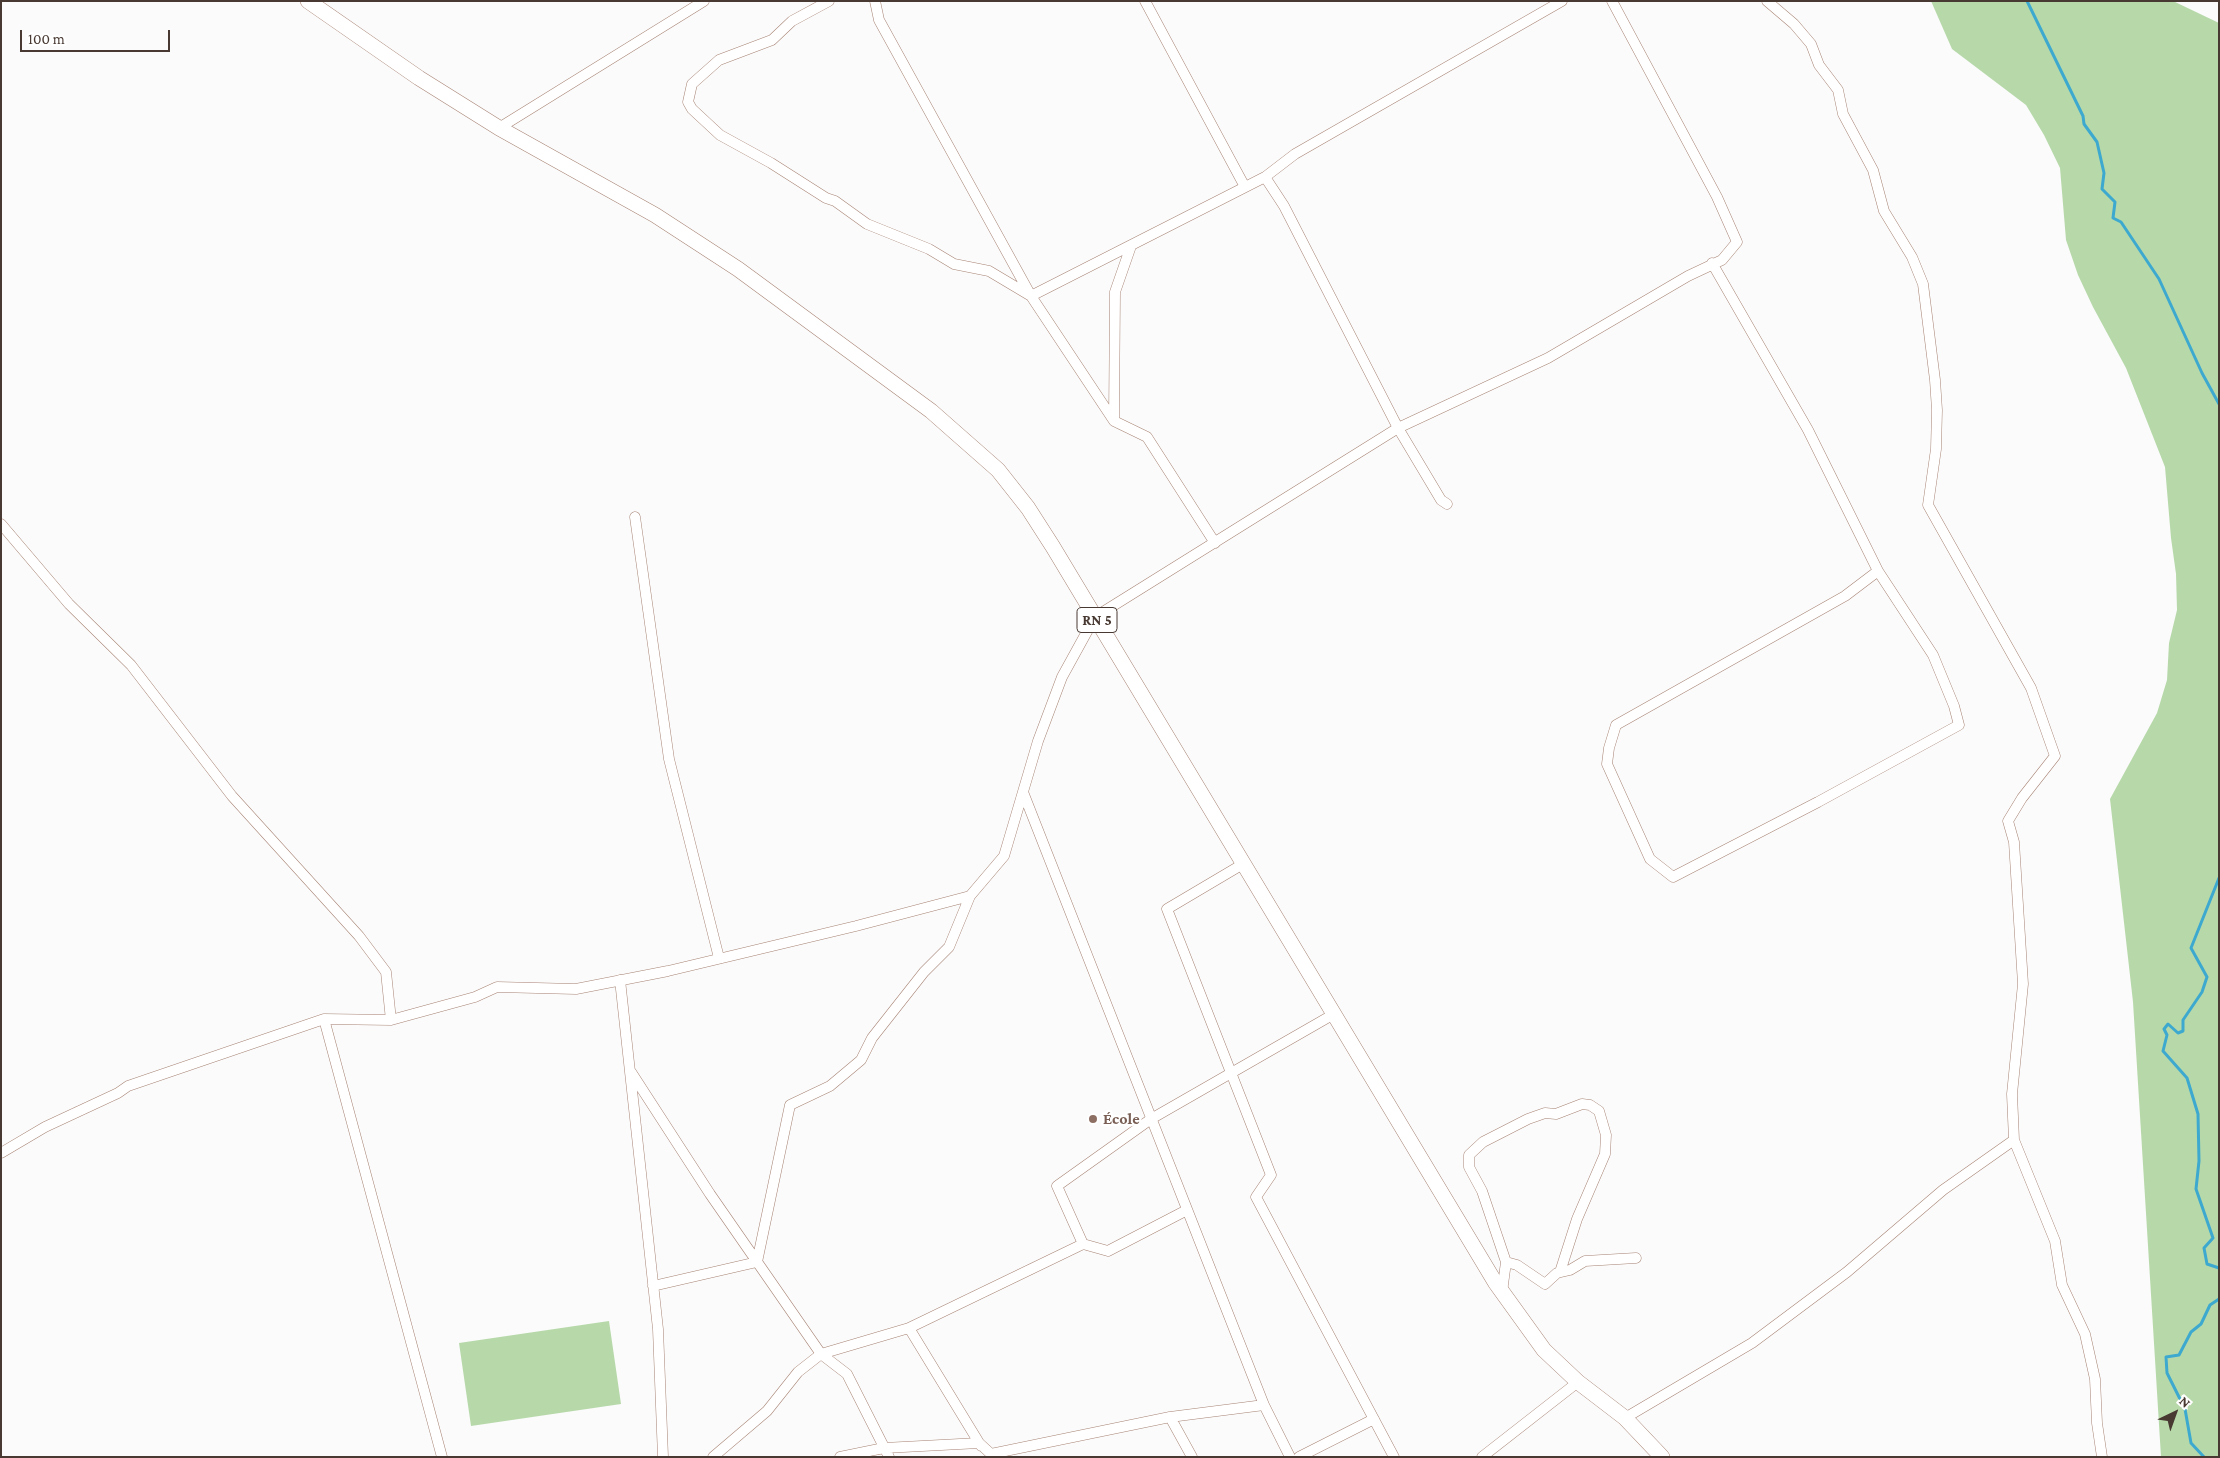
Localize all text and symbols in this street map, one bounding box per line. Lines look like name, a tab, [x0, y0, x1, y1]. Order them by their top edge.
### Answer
scale bar	[22, 20, 172, 52]
text: 100 m	[28, 31, 65, 47]
road number: RN 5	[1077, 608, 1117, 632]
place label: École	[1103, 1109, 1140, 1129]
marker: École	[1087, 1113, 1099, 1125]
north arrow	[2150, 1388, 2200, 1438]
text: N	[2176, 1393, 2194, 1411]

